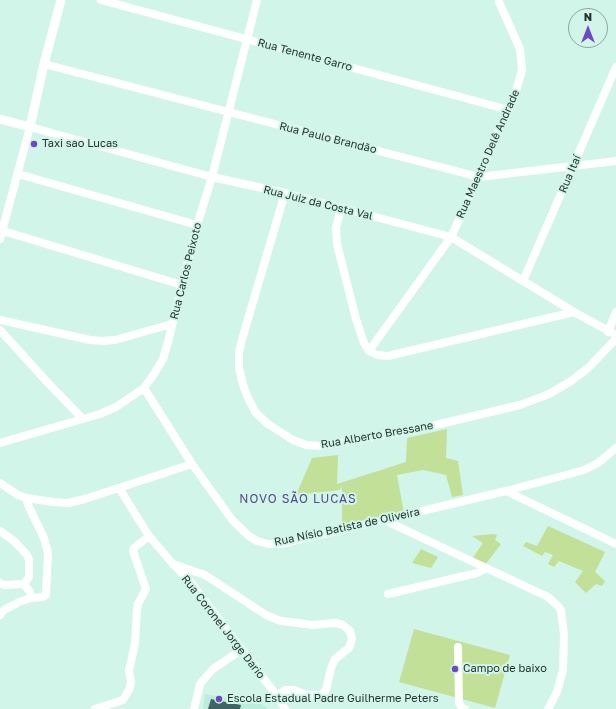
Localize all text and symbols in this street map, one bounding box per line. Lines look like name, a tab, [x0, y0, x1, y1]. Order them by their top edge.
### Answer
north arrow	[568, 8, 608, 48]
text: N	[584, 10, 592, 23]
street label: Rua Tenente Garro	[256, 36, 354, 74]
street label: Rua Maestro Delê Andrade	[454, 87, 522, 221]
street label: Rua Paulo Brandão	[278, 120, 378, 156]
place label: Taxi sao Lucas	[42, 137, 118, 151]
marker: Taxi sao Lucas	[29, 139, 39, 149]
street label: Rua Itaí	[556, 153, 584, 195]
street label: Rua Juiz da Costa Val	[262, 183, 374, 223]
street label: Rua Carlos Peixoto	[168, 221, 204, 321]
street label: Rua Alberto Bressane	[320, 419, 434, 451]
district label: NOVO SÃO LUCAS	[239, 492, 357, 506]
street label: Rua Nísio Batista de Oliveira	[273, 505, 421, 549]
street label: Rua Coronel Jorge Dario	[178, 573, 268, 681]
place label: Campo de baixo	[463, 662, 547, 676]
marker: Campo de baixo	[450, 664, 460, 674]
place label: Escola Estadual Padre Guilherme Peters	[227, 692, 439, 706]
marker: Escola Estadual Padre Guilherme Peters	[214, 694, 224, 704]

